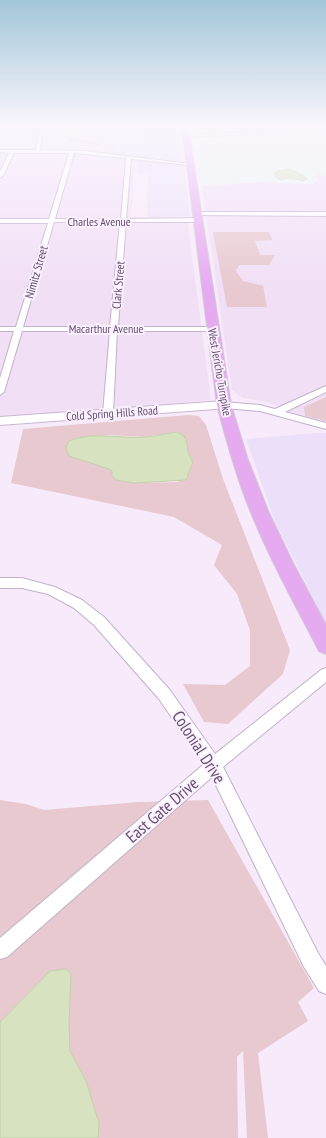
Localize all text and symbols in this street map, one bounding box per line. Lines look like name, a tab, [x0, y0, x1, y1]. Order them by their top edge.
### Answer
street label: Charles Avenue	[67, 214, 131, 229]
street label: Nimitz Street	[21, 243, 51, 300]
street label: Clark Street	[108, 260, 128, 310]
street label: Macarthur Avenue	[69, 321, 143, 336]
street label: West Jericho Turnpike	[205, 327, 235, 417]
street label: Cold Spring Hills Road	[66, 402, 158, 424]
street label: Colonial Drive	[167, 706, 231, 788]
street label: East Gate Drive	[121, 772, 203, 848]

